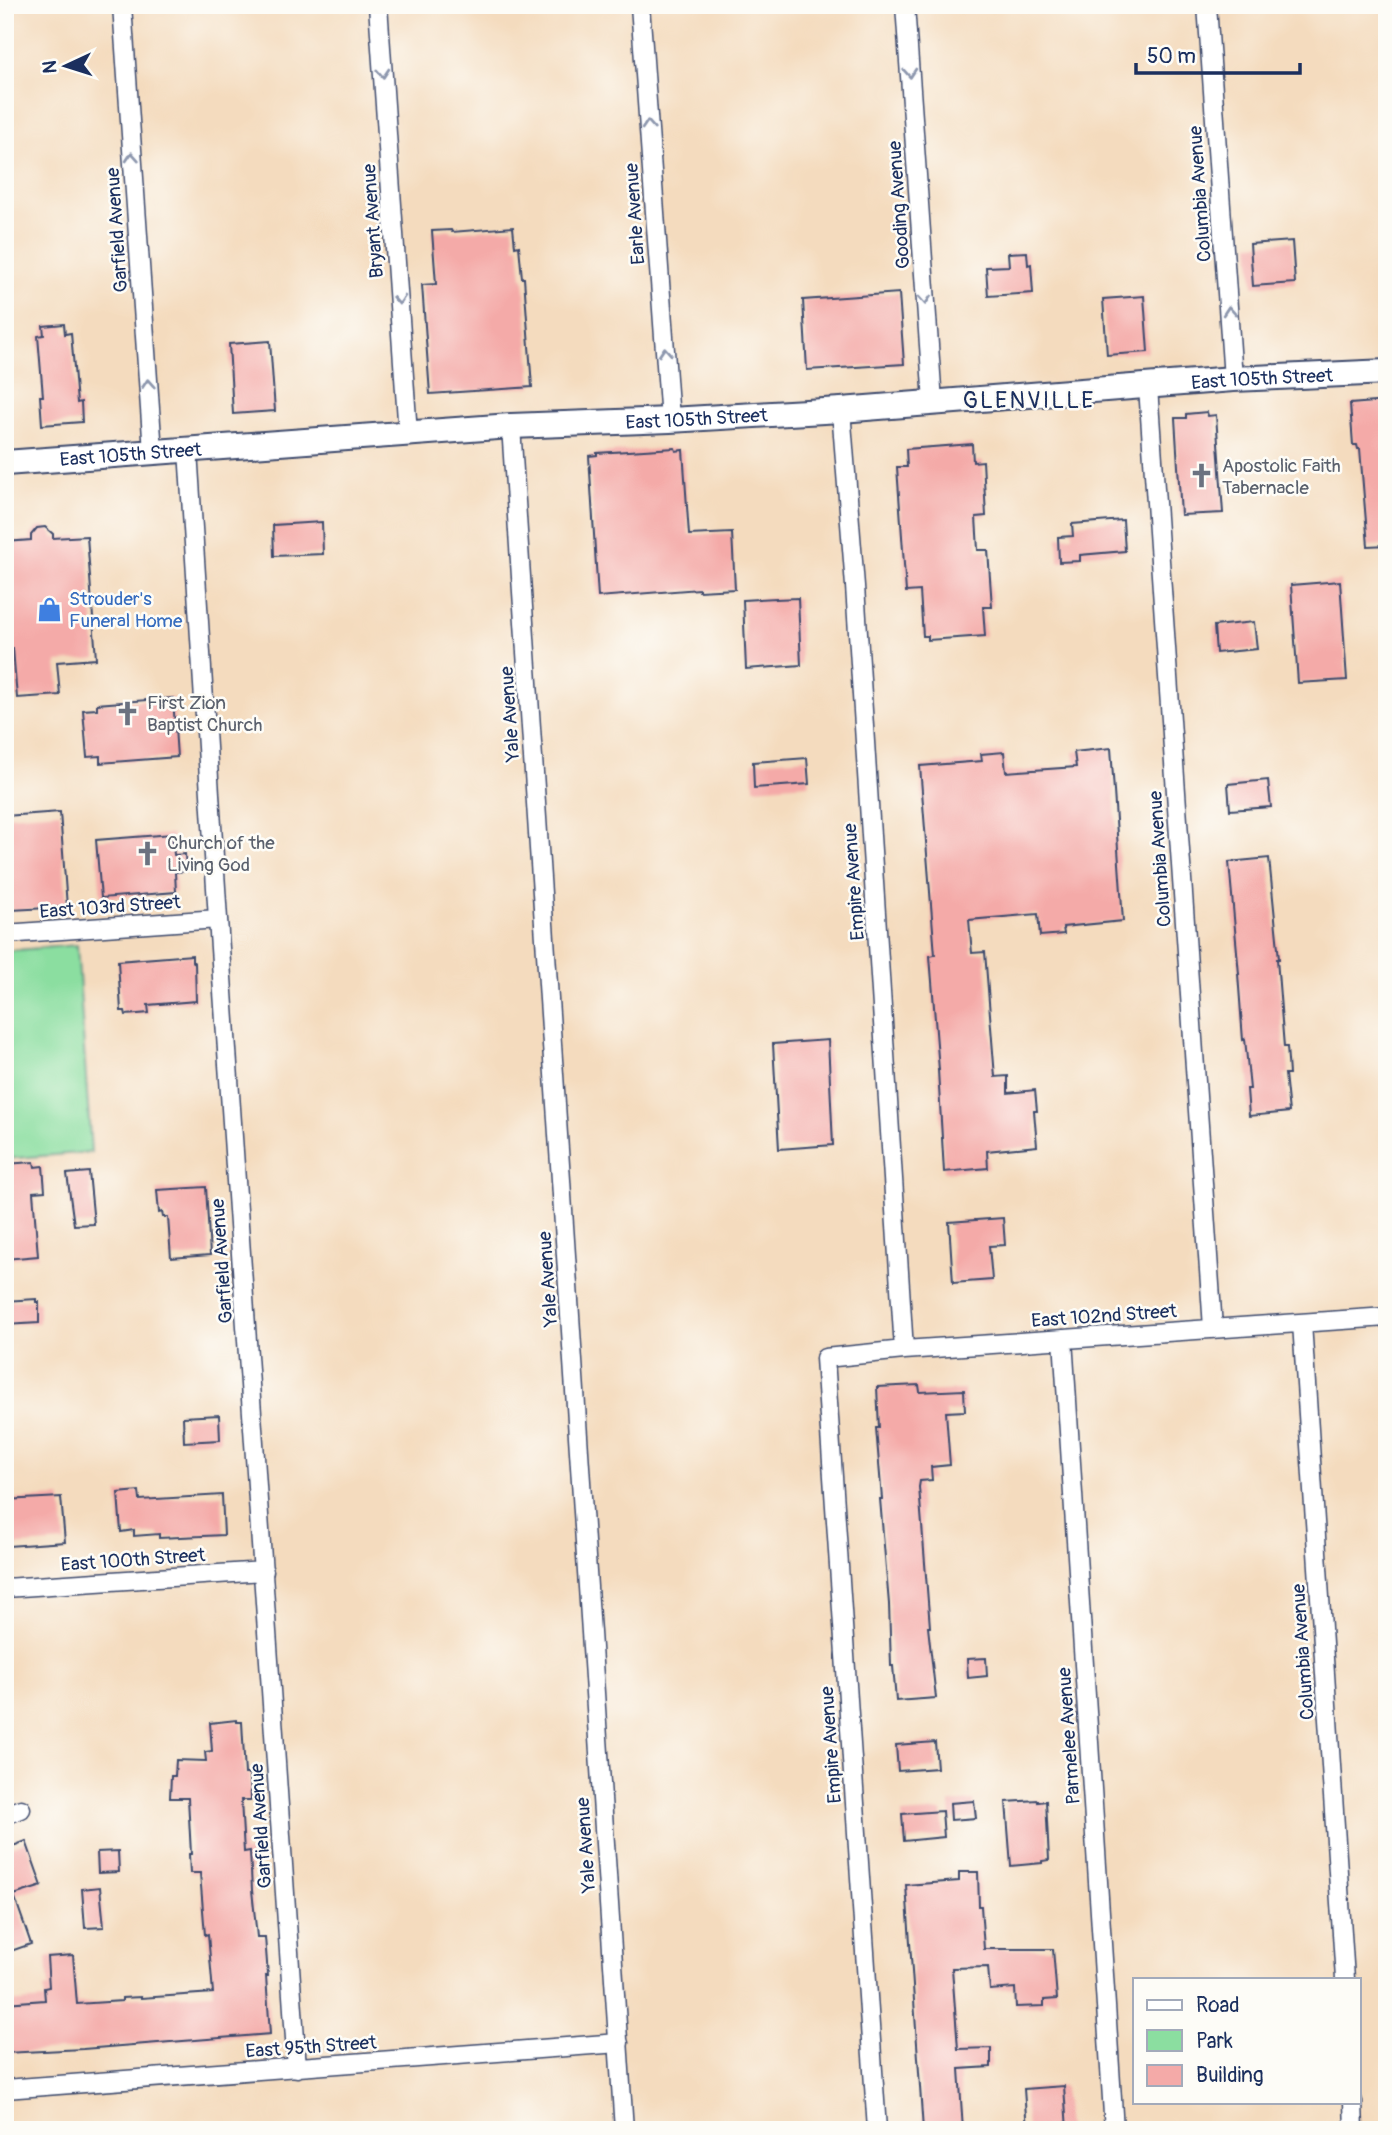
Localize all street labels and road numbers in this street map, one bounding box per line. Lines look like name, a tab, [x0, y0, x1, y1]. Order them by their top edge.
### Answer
street label: Columbia Avenue	[1183, 124, 1217, 263]
street label: Gooding Avenue	[883, 139, 915, 270]
street label: Bryant Avenue	[357, 162, 389, 279]
street label: Earle Avenue	[619, 162, 651, 266]
street label: Garfield Avenue	[101, 166, 133, 293]
street label: East 105th Street	[1190, 363, 1334, 395]
street label: East 105th Street	[625, 403, 768, 435]
street label: East 105th Street	[59, 438, 203, 472]
street label: Yale Avenue	[495, 665, 525, 763]
street label: Columbia Avenue	[1143, 789, 1177, 928]
street label: Empire Avenue	[838, 822, 870, 941]
street label: East 103rd Street	[39, 890, 182, 924]
street label: Garfield Avenue	[206, 1197, 238, 1324]
street label: Yale Avenue	[533, 1230, 563, 1328]
street label: East 102nd Street	[1031, 1299, 1178, 1333]
street label: East 100th Street	[60, 1543, 206, 1577]
street label: Columbia Avenue	[1286, 1582, 1320, 1721]
street label: Parmelee Avenue	[1052, 1666, 1086, 1805]
street label: Empire Avenue	[815, 1685, 847, 1804]
street label: Garfield Avenue	[245, 1762, 277, 1889]
street label: Yale Avenue	[571, 1796, 601, 1894]
street label: East 95th Street	[245, 2030, 378, 2064]

